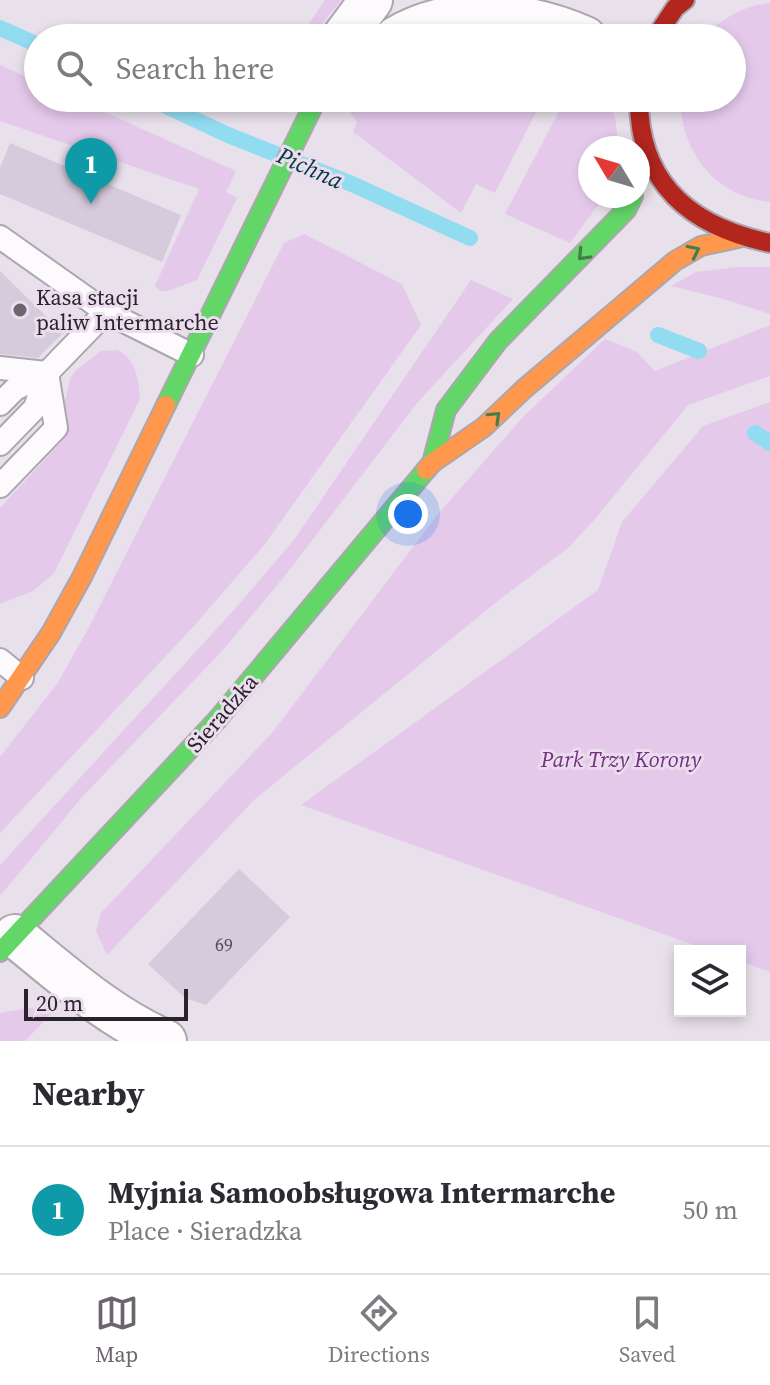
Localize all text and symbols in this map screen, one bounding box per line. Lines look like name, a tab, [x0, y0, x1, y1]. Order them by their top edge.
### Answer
search box	[24, 24, 746, 112]
icon: search	[52, 46, 96, 90]
text: Search here	[116, 48, 274, 89]
north arrow	[578, 136, 650, 208]
pin: 1	[65, 138, 117, 204]
water label: Pichna	[271, 138, 349, 197]
one-way arrow	[685, 245, 700, 261]
one-way arrow	[577, 246, 592, 260]
place label: Kasa stacji paliw Intermarche	[36, 282, 219, 337]
marker: Kasa stacji paliw Intermarche	[11, 301, 29, 319]
one-way arrow	[486, 412, 500, 426]
your location	[388, 494, 428, 534]
street label: Sieradzka	[180, 667, 265, 759]
park label: Park Trzy Korony	[540, 744, 702, 774]
house number: 69	[215, 932, 233, 957]
map controls	[674, 945, 746, 1017]
button: layers	[674, 945, 746, 1017]
scale bar	[24, 985, 188, 1021]
text: 20 m	[36, 988, 83, 1018]
text: Nearby	[32, 1070, 145, 1116]
text: Myjnia Samoobsługowa Intermarche	[108, 1172, 615, 1213]
text: 1	[51, 1192, 65, 1228]
text: 50 m	[683, 1192, 738, 1228]
text: Place · Sieradzka	[108, 1213, 302, 1249]
tab: Map	[95, 1291, 139, 1369]
tab: Directions	[328, 1291, 430, 1369]
tab: Saved	[619, 1291, 675, 1369]

